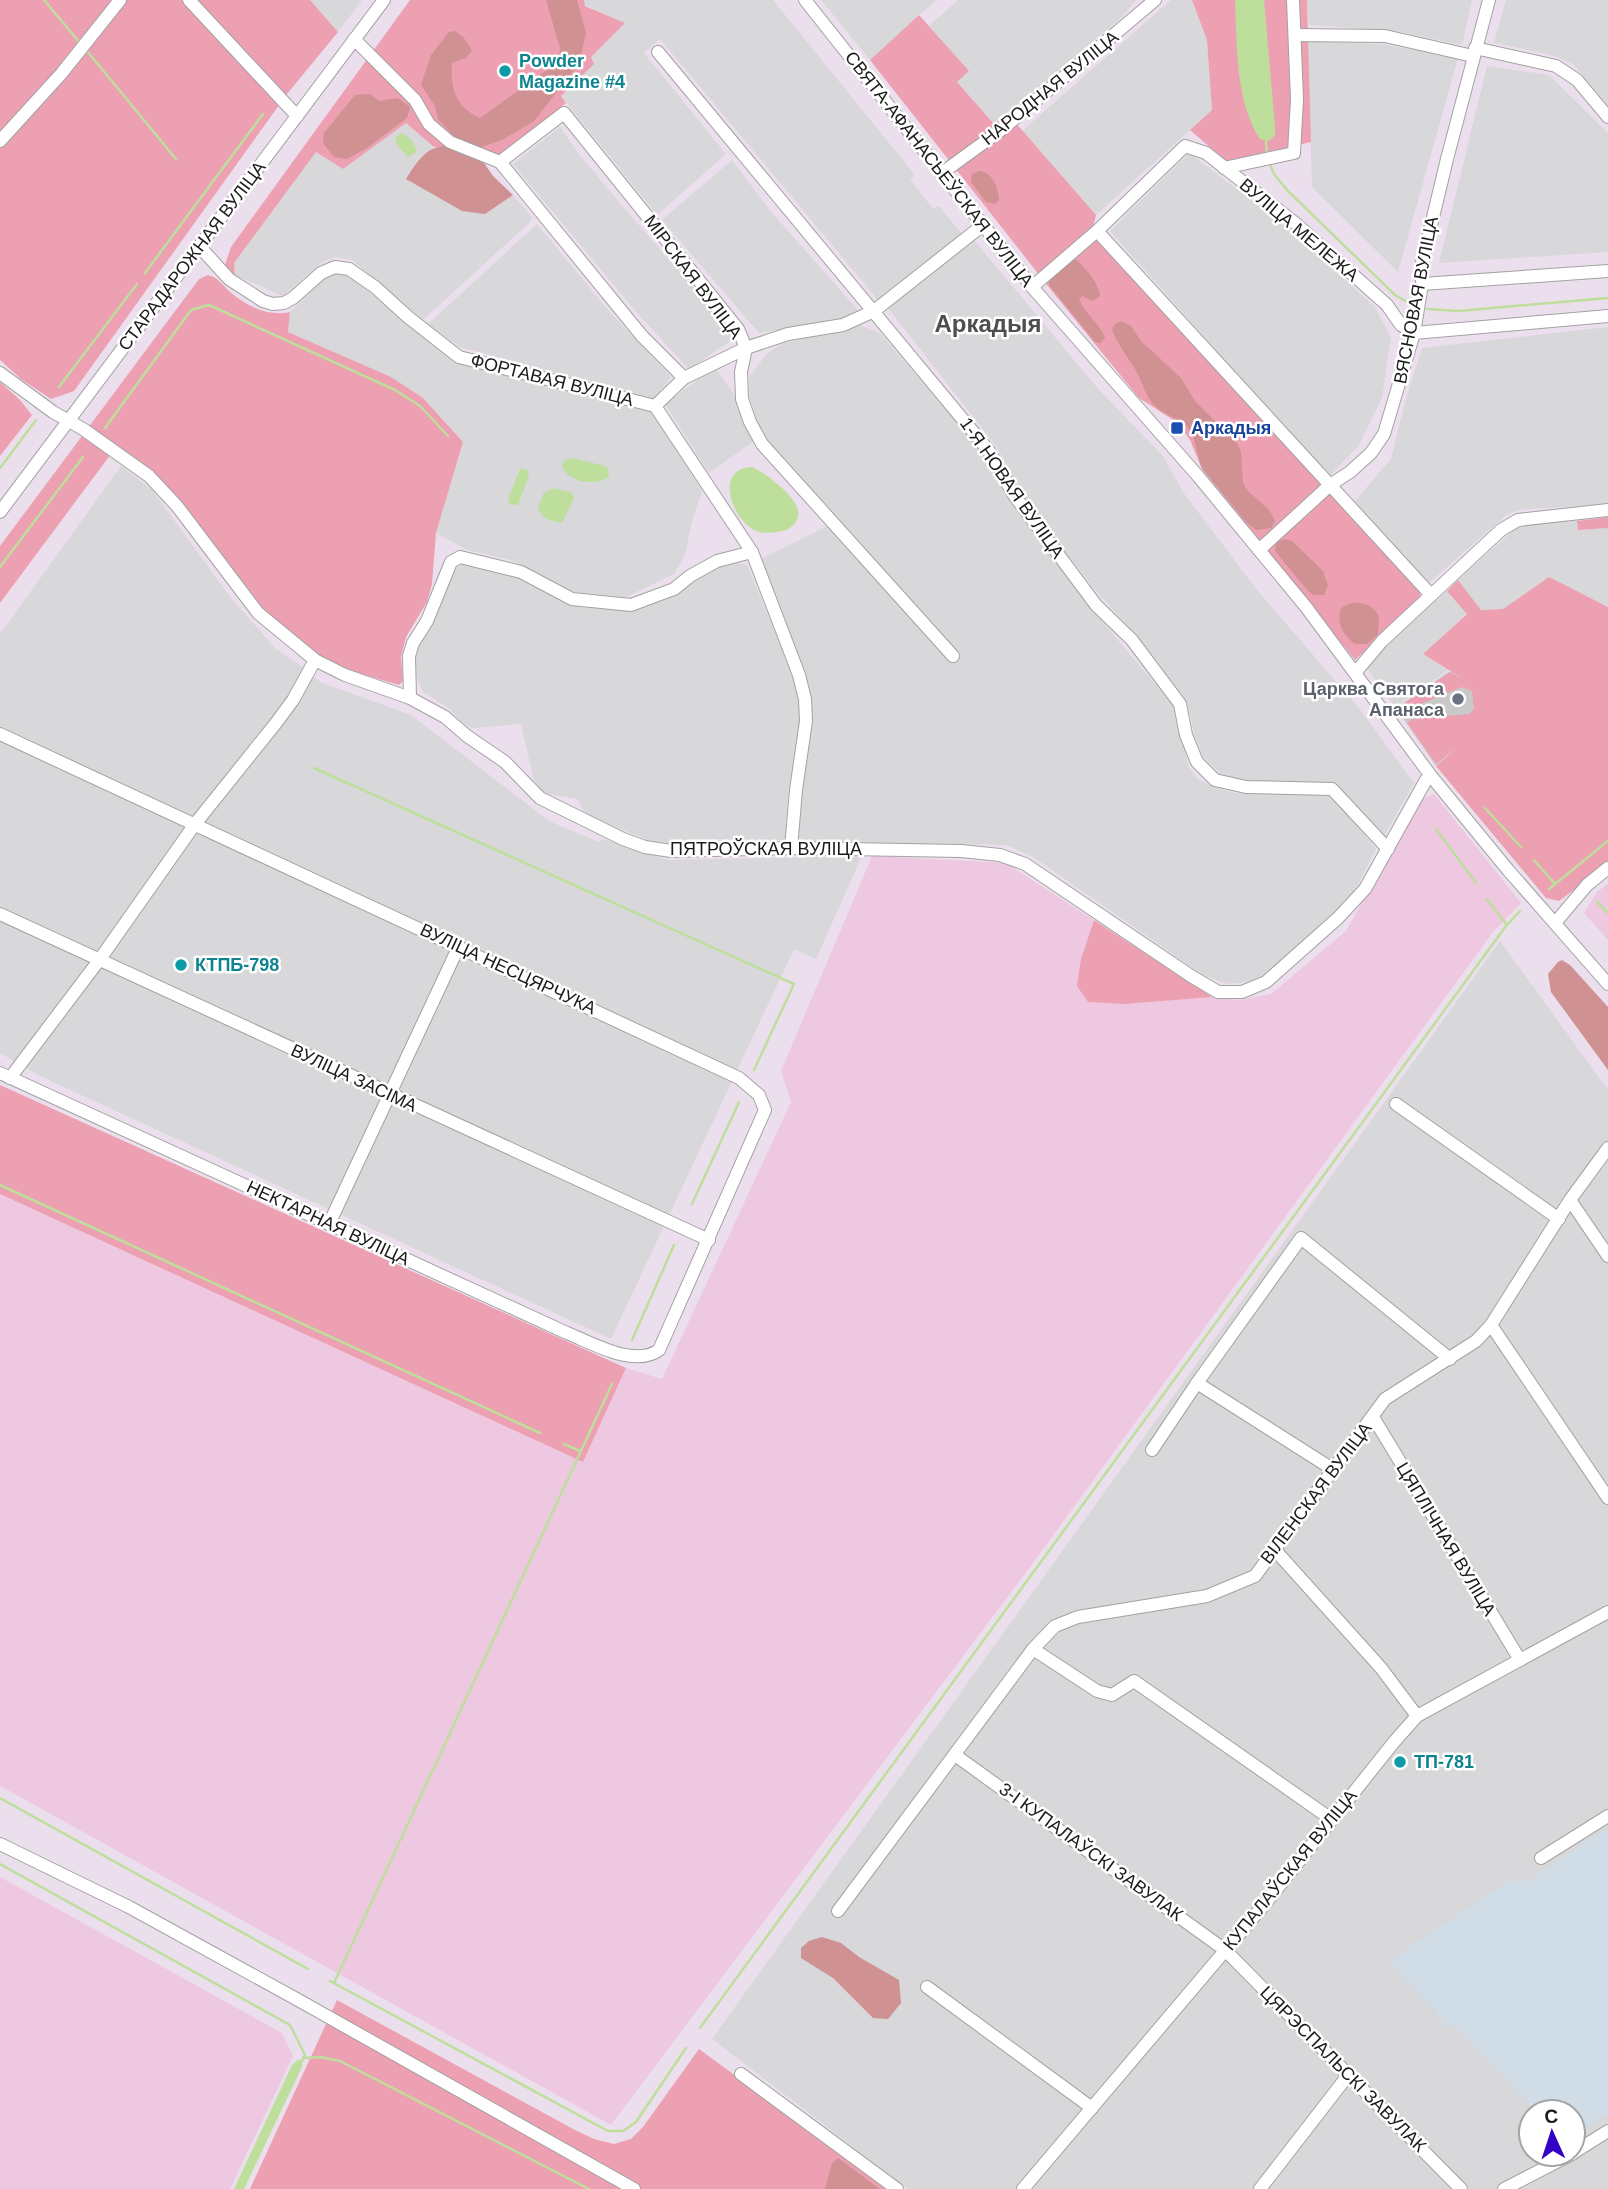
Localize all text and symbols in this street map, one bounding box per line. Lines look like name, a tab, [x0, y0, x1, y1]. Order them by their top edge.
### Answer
street label: НАРОДНАЯ ВУЛІЦА	[978, 27, 1122, 149]
street label: СВЯТА-АФАНАСЬЕЎСКАЯ ВУЛІЦА	[841, 47, 1038, 291]
place label: Powder Magazine #4	[519, 51, 625, 92]
marker: Powder Magazine #4	[497, 63, 513, 79]
street label: СТАРАДАРОЖНАЯ ВУЛІЦА	[114, 157, 270, 355]
street label: ВУЛІЦА МЕЛЕЖА	[1236, 175, 1362, 285]
street label: МІРСКАЯ ВУЛІЦА	[640, 211, 746, 343]
street label: ВЯСНОВАЯ ВУЛІЦА	[1390, 215, 1442, 385]
district label: Аркадыя	[934, 310, 1042, 337]
street label: ФОРТАВАЯ ВУЛІЦА	[469, 350, 635, 410]
street label: 1-Я НОВАЯ ВУЛІЦА	[956, 414, 1068, 562]
place label: Аркадыя	[1191, 418, 1271, 438]
marker: Аркадыя	[1169, 420, 1185, 436]
place label: Царква Святога Апанаса	[1303, 679, 1445, 720]
marker: Царква Святога Апанаса	[1450, 691, 1466, 707]
street label: ПЯТРОЎСКАЯ ВУЛІЦА	[670, 838, 862, 859]
street label: ВУЛІЦА НЕСЦЯРЧУКА	[417, 919, 599, 1019]
place label: КТПБ-798	[195, 955, 279, 975]
marker: КТПБ-798	[173, 957, 189, 973]
street label: ВУЛІЦА ЗАСІМА	[288, 1040, 420, 1116]
street label: НЕКТАРНАЯ ВУЛІЦА	[243, 1176, 413, 1270]
street label: ВІЛЕНСКАЯ ВУЛІЦА	[1256, 1418, 1376, 1568]
street label: ЦЯПЛІЧНАЯ ВУЛІЦА	[1392, 1459, 1500, 1619]
place label: ТП-781	[1414, 1752, 1474, 1772]
marker: ТП-781	[1392, 1754, 1408, 1770]
street label: 3-І КУПАЛАЎСКІ ЗАВУЛАК	[995, 1778, 1188, 1926]
street label: КУПАЛАЎСКАЯ ВУЛІЦА	[1218, 1785, 1361, 1954]
street label: ЦЯРЭСПАЛЬСКІ ЗАВУЛАК	[1256, 1982, 1430, 2156]
north arrow	[1517, 2098, 1587, 2168]
text: С	[1544, 2106, 1559, 2127]

